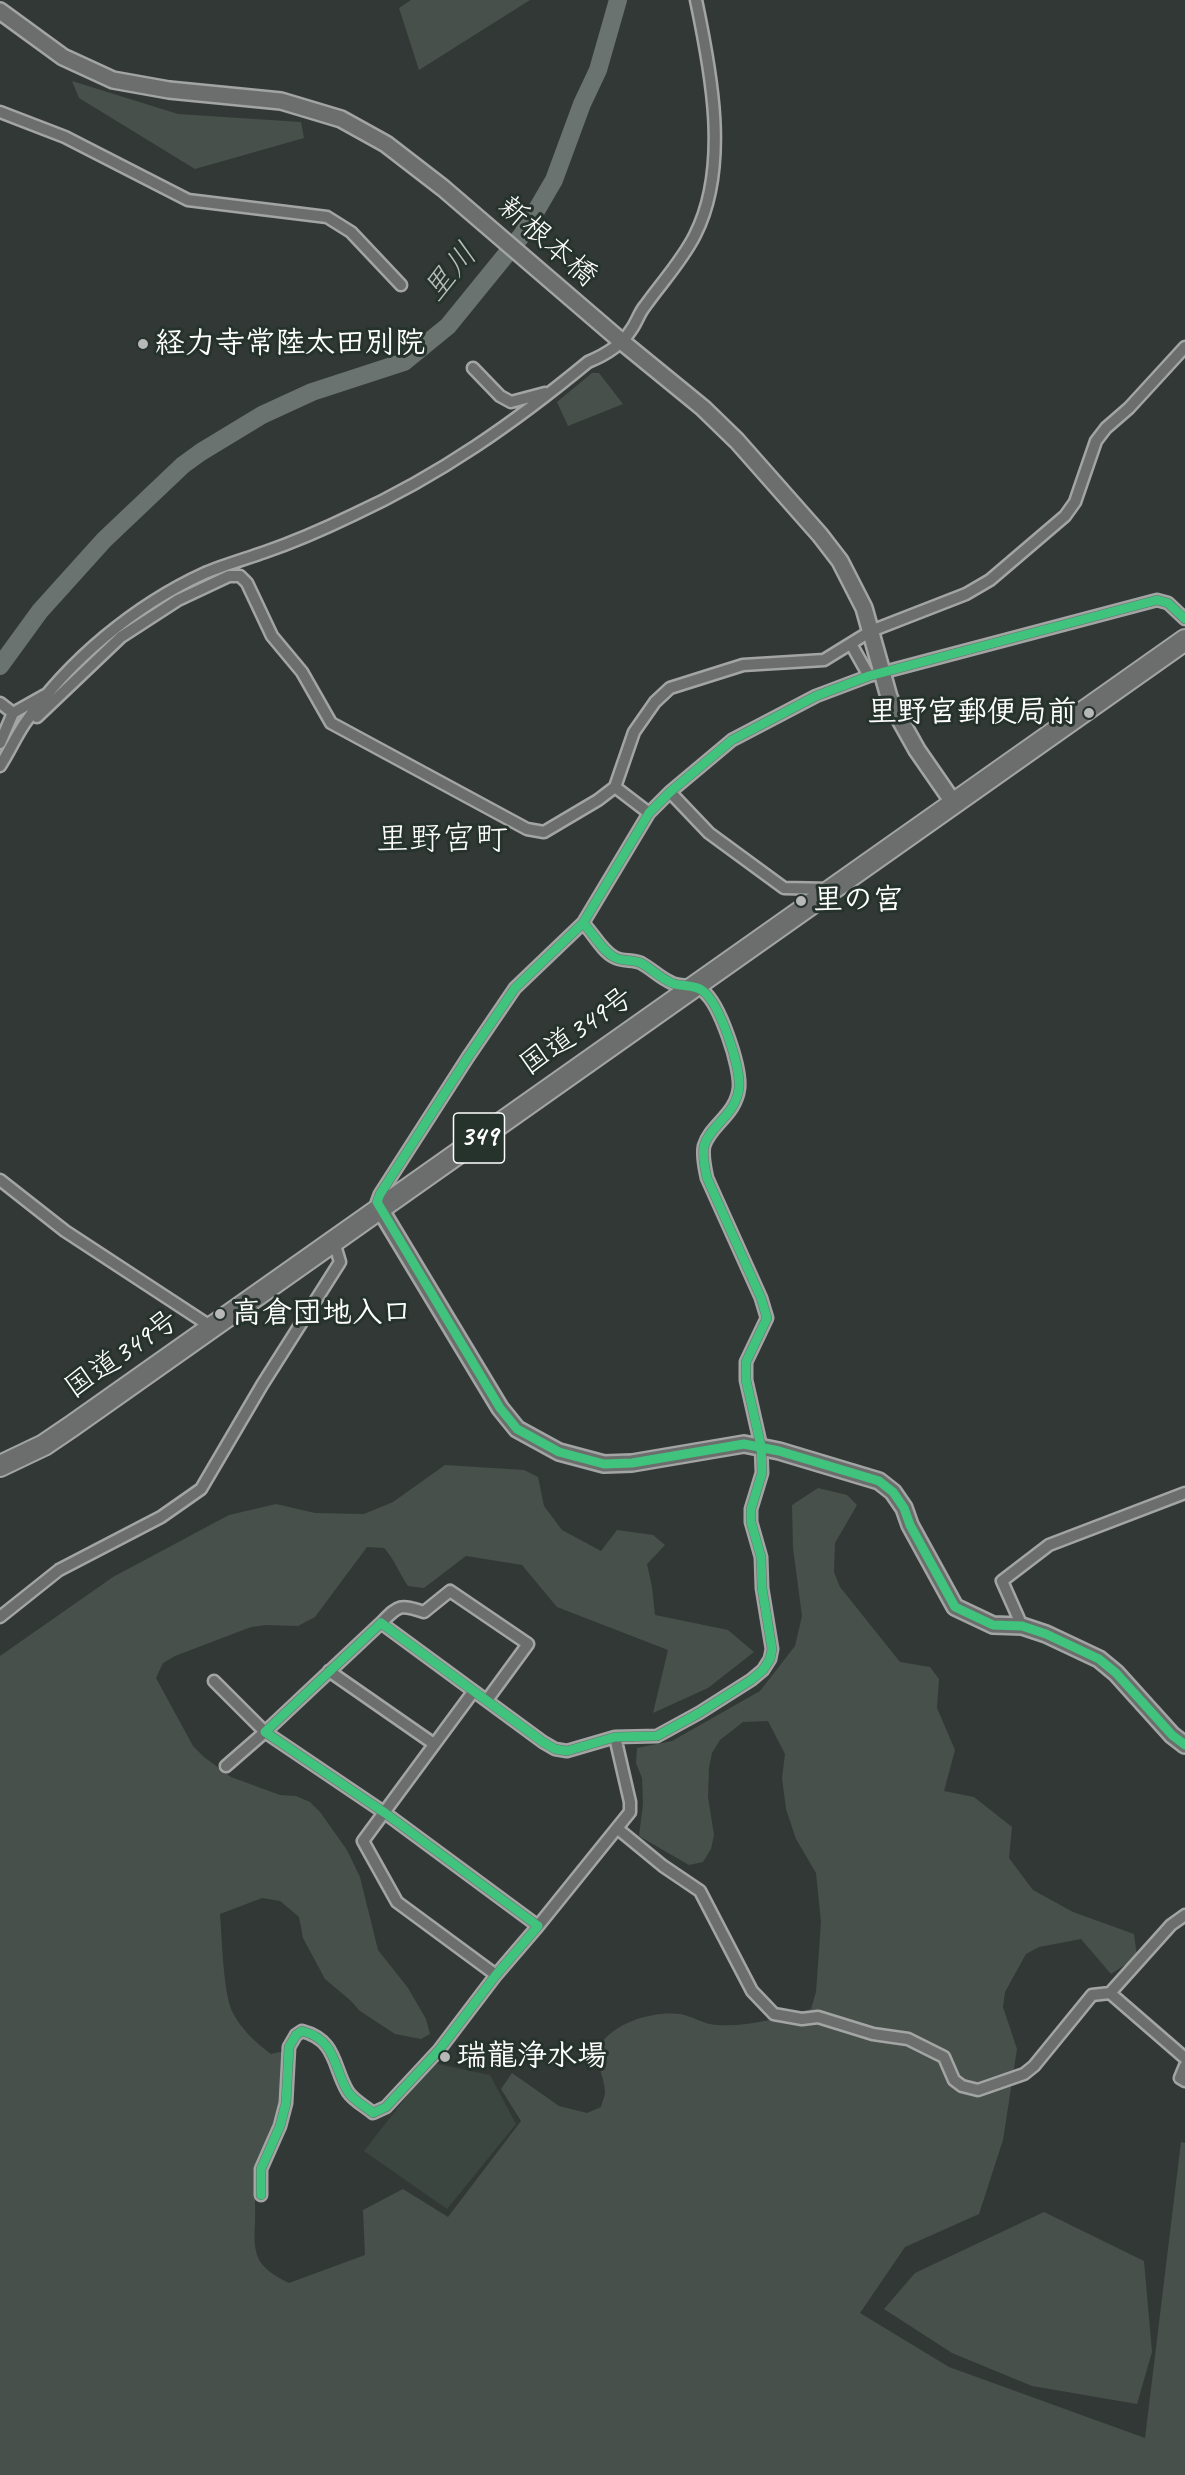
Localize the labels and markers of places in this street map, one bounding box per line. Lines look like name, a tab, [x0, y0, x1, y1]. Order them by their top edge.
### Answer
place label: 経力寺常陸太田別院	[155, 326, 425, 362]
marker: 経力寺常陸太田別院	[136, 337, 150, 351]
place label: 里野宮郵便局前	[867, 695, 1077, 731]
marker: 里野宮郵便局前	[1082, 706, 1096, 720]
place label: 里の宮	[813, 883, 903, 919]
marker: 里の宮	[794, 894, 808, 908]
place label: 高倉団地入口	[232, 1296, 412, 1332]
marker: 高倉団地入口	[213, 1307, 227, 1321]
place label: 瑞龍浄水場	[457, 2039, 607, 2075]
marker: 瑞龍浄水場	[438, 2050, 452, 2064]

